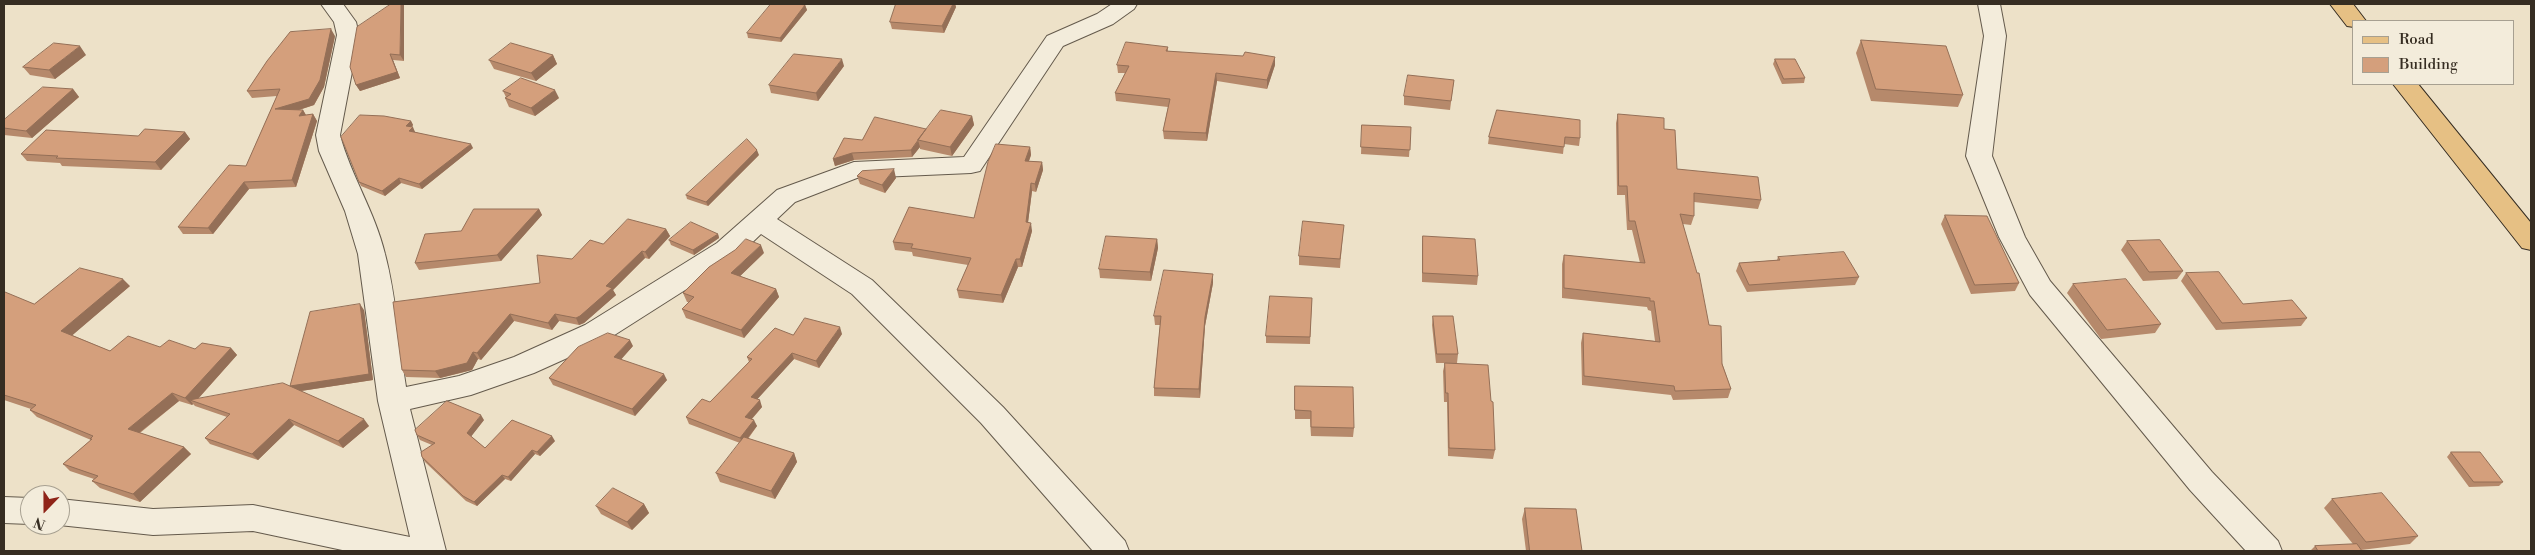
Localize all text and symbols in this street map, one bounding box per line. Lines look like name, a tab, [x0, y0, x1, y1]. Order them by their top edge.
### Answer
legend	[2352, 20, 2515, 85]
text: Road	[2399, 30, 2434, 49]
text: Building	[2399, 55, 2458, 74]
north arrow	[20, 485, 70, 535]
text: N	[31, 513, 48, 533]

